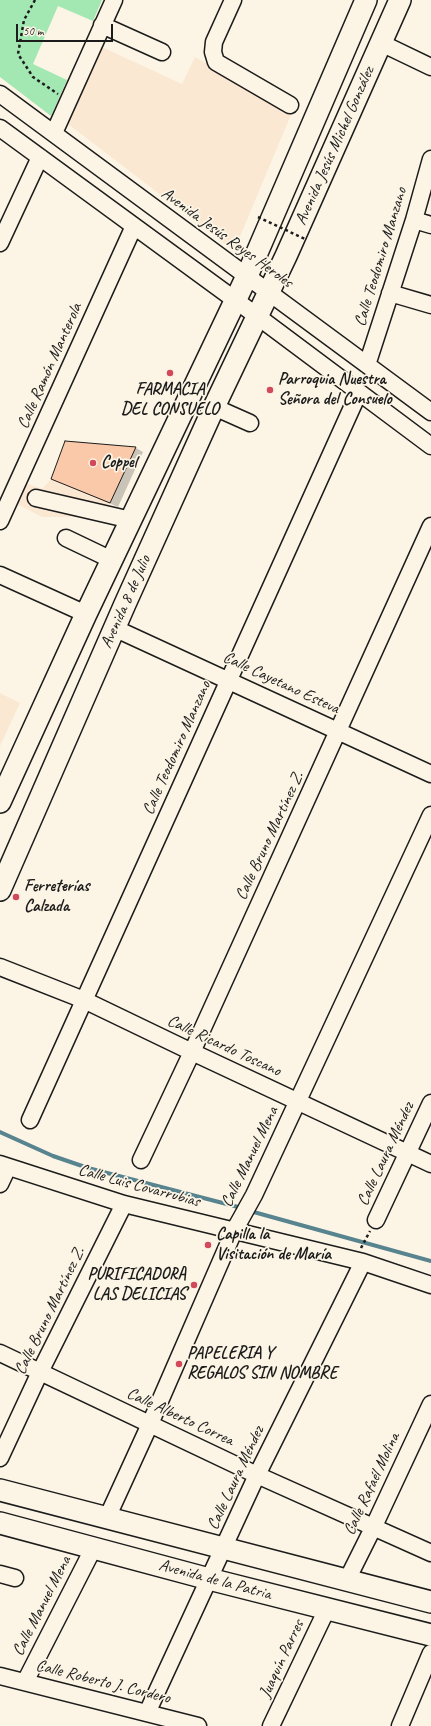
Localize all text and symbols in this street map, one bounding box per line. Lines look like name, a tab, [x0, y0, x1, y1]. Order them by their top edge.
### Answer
scale bar	[18, 16, 115, 42]
text: 50 m	[23, 23, 43, 39]
street label: Avenida Jesús Michel González	[291, 64, 379, 228]
street label: Avenida Jesús Reyes Heroles	[157, 183, 297, 293]
street label: Calle Teodomiro Manzano	[350, 185, 412, 329]
street label: Calle Ramón Manterola	[13, 300, 87, 432]
marker: FARMACIA DEL CONSUELO	[165, 368, 175, 378]
place label: Parroquia Nuestra Señora del Consuelo	[278, 370, 392, 410]
place label: FARMACIA DEL CONSUELO	[121, 380, 219, 420]
marker: Parroquia Nuestra Señora del Consuelo	[265, 385, 275, 395]
place label: Coppel	[101, 453, 137, 473]
marker: Coppel	[88, 458, 98, 468]
street label: Avenida 8 de Julio	[96, 552, 156, 652]
street label: Calle Cayetano Esteva	[220, 647, 342, 719]
street label: Calle Teodomiro Manzano	[138, 678, 216, 818]
street label: Calle Bruno Martínez Z.	[231, 769, 309, 903]
place label: Ferreterías Calzada	[24, 877, 89, 917]
marker: Ferreterías Calzada	[11, 892, 21, 902]
street label: Calle Ricardo Toscano	[164, 1011, 284, 1081]
street label: Calle Laura Méndez	[353, 1099, 419, 1209]
street label: Calle Manuel Mena	[217, 1103, 283, 1211]
street label: Calle Luis Covarrubias	[76, 1160, 202, 1212]
place label: Capilla la Visitación de María	[216, 1225, 331, 1265]
marker: Capilla la Visitación de María	[203, 1240, 213, 1250]
street label: Calle Bruno Martínez Z.	[10, 1244, 90, 1378]
place label: PURIFICADORA LAS DELICIAS	[88, 1265, 186, 1305]
marker: PURIFICADORA LAS DELICIAS	[189, 1280, 199, 1290]
place label: PAPELERIA Y REGALOS SIN NOMBRE	[187, 1344, 337, 1384]
marker: PAPELERIA Y REGALOS SIN NOMBRE	[174, 1359, 184, 1369]
street label: Calle Alberto Correa	[123, 1383, 237, 1451]
street label: Calle Laura Méndez	[203, 1423, 269, 1533]
street label: Calle Rafaél Molina	[339, 1430, 405, 1538]
street label: Calle Manuel Mena	[8, 1553, 76, 1659]
street label: Avenida de la Patria	[157, 1555, 273, 1605]
street label: Juaquín Parres	[255, 1617, 309, 1701]
street label: Calle Roberto J. Cordero	[34, 1655, 172, 1709]

